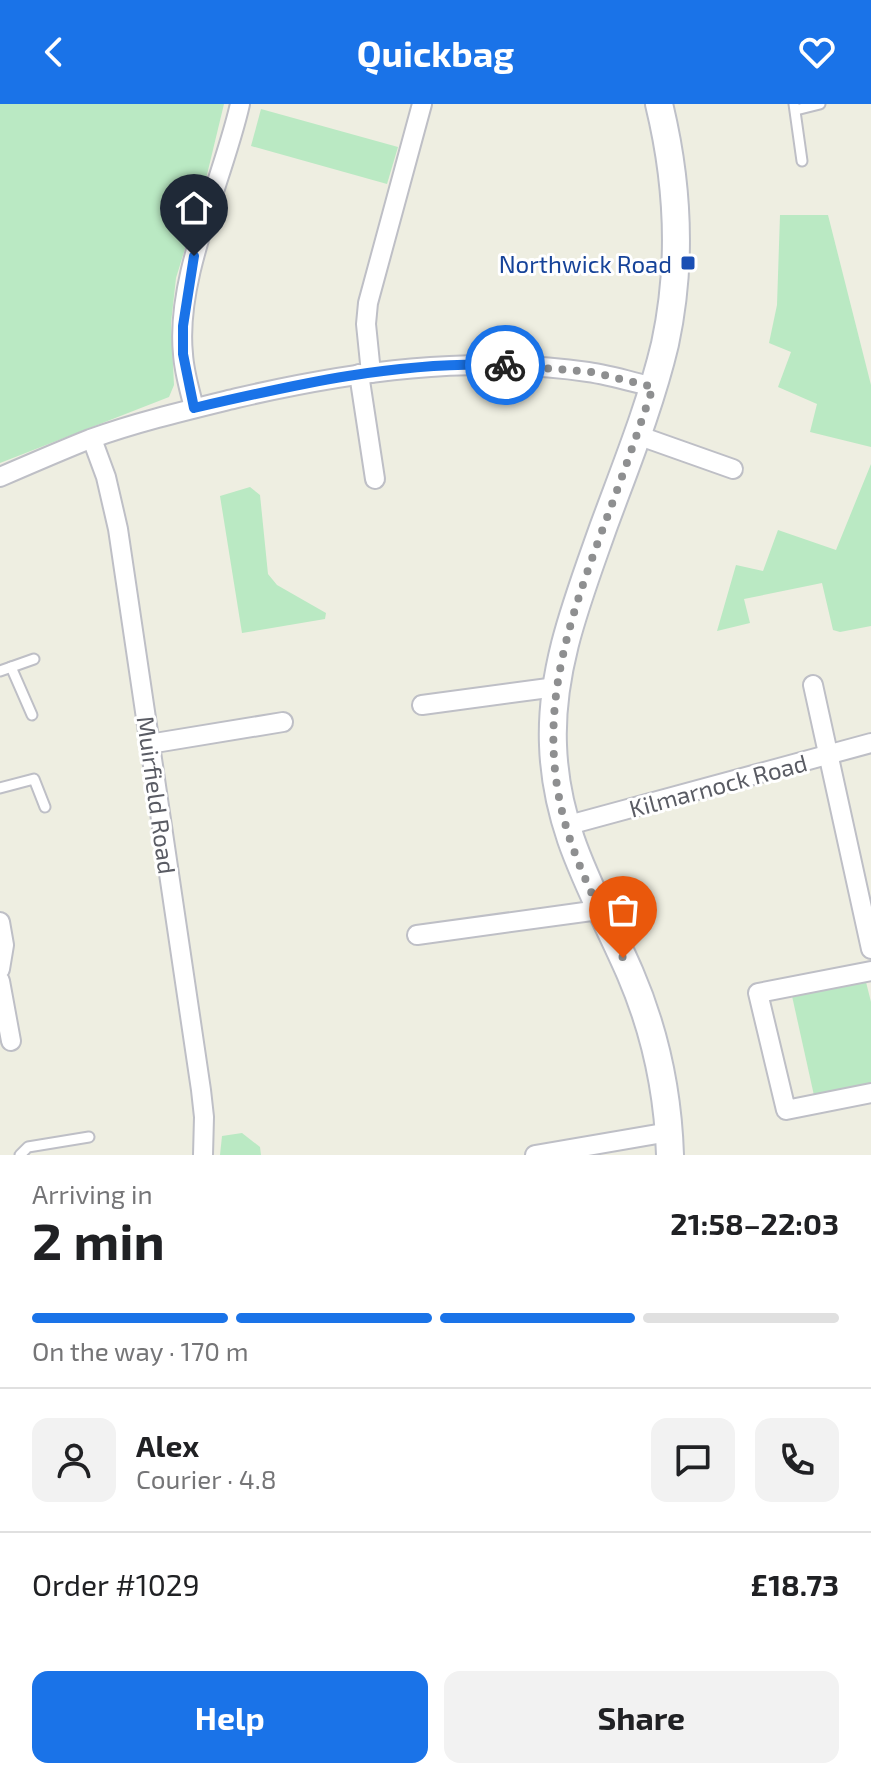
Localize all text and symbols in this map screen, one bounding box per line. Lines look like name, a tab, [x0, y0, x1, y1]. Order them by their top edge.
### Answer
icon: back	[32, 30, 76, 74]
icon: heart	[795, 30, 839, 74]
text: Quickbag	[357, 31, 514, 74]
pin	[160, 174, 228, 256]
icon: home	[172, 186, 216, 230]
place label: Northwick Road	[499, 249, 672, 278]
marker: Northwick Road	[679, 254, 697, 272]
courier	[465, 325, 545, 405]
icon: bike	[483, 343, 527, 387]
street label: Muirfield Road	[132, 714, 182, 876]
street label: Kilmarnock Road	[626, 747, 810, 823]
pin	[589, 876, 657, 958]
icon: bag	[601, 888, 645, 932]
text: Arriving in	[32, 1178, 153, 1209]
text: 21:58–22:03	[670, 1205, 839, 1241]
text: 2 min	[32, 1208, 165, 1270]
text: On the way · 170 m	[32, 1335, 249, 1366]
button: person	[32, 1418, 116, 1502]
button: chat	[651, 1418, 735, 1502]
button: phone	[755, 1418, 839, 1502]
text: Alex	[136, 1427, 199, 1463]
text: Courier · 4.8	[136, 1463, 277, 1494]
text: Order #1029	[32, 1566, 200, 1602]
text: £18.73	[751, 1566, 839, 1602]
button: Help	[32, 1671, 428, 1763]
button: Share	[444, 1671, 839, 1763]

